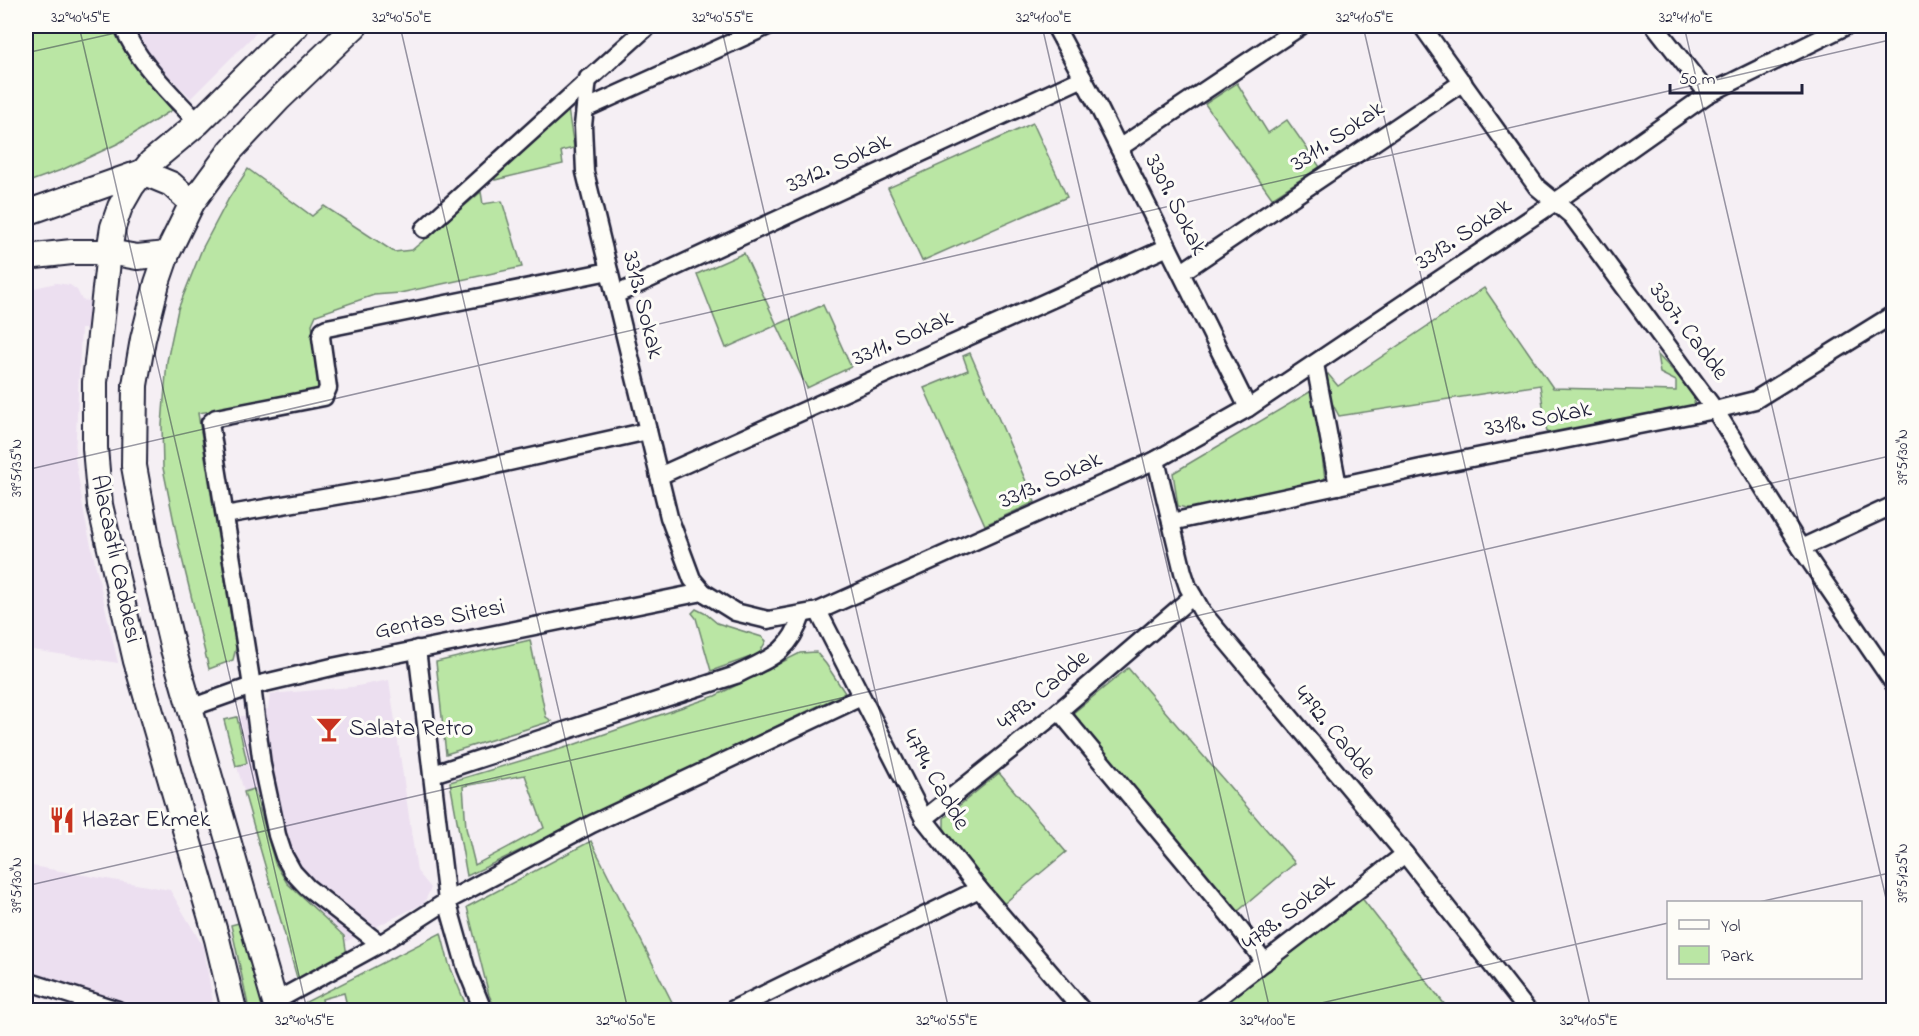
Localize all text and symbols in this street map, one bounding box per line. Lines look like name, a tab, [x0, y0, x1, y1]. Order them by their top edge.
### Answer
text: 32°40'45"E	[51, 7, 111, 29]
text: 32°40'50"E	[372, 7, 432, 29]
text: 32°40'55"E	[692, 7, 754, 29]
text: 32°41'00"E	[1016, 7, 1072, 29]
text: 32°41'05"E	[1336, 7, 1394, 29]
text: 32°41'10"E	[1659, 7, 1713, 29]
scale bar	[1670, 57, 1802, 95]
text: 50 m	[1679, 67, 1716, 93]
street label: 3311. Sokak	[1284, 92, 1393, 181]
street label: 3312. Sokak	[781, 124, 897, 203]
street label: 3309. Sokak	[1135, 148, 1216, 262]
street label: 3313. Sokak	[1409, 190, 1520, 280]
street label: 3313. Sokak	[612, 248, 672, 363]
street label: 3307. Cadde	[1639, 276, 1737, 389]
street label: 3311. Sokak	[847, 301, 959, 377]
street label: 3318. Sokak	[1481, 392, 1595, 448]
text: 39°51'30"N	[1892, 429, 1914, 485]
text: 39°51'35"N	[6, 439, 28, 497]
street label: 3313. Sokak	[994, 443, 1109, 519]
street label: Alacaatlı Caddesi	[80, 472, 150, 646]
street label: Gentas Sitesi	[372, 590, 508, 650]
street label: 4793. Cadde	[990, 642, 1098, 740]
street label: 4792. Cadde	[1284, 678, 1384, 788]
place label: Salata Retro	[349, 712, 473, 747]
bar icon: Salata Retro	[314, 714, 344, 744]
street label: 4794. Cadde	[892, 723, 978, 837]
place label: Hazar Ekmek	[82, 803, 211, 838]
restaurant icon: Hazar Ekmek	[47, 805, 77, 835]
text: 39°51'25"N	[1892, 843, 1914, 903]
text: 39°51'30"N	[6, 857, 28, 913]
street label: 4788. Sokak	[1235, 865, 1343, 961]
legend	[1667, 901, 1862, 979]
text: Yol	[1721, 914, 1741, 940]
text: Park	[1721, 944, 1754, 970]
text: 32°40'45"E	[275, 1010, 335, 1032]
text: 32°40'50"E	[596, 1010, 656, 1032]
text: 32°40'55"E	[916, 1010, 978, 1032]
text: 32°41'00"E	[1240, 1010, 1296, 1032]
text: 32°41'05"E	[1560, 1010, 1618, 1032]

